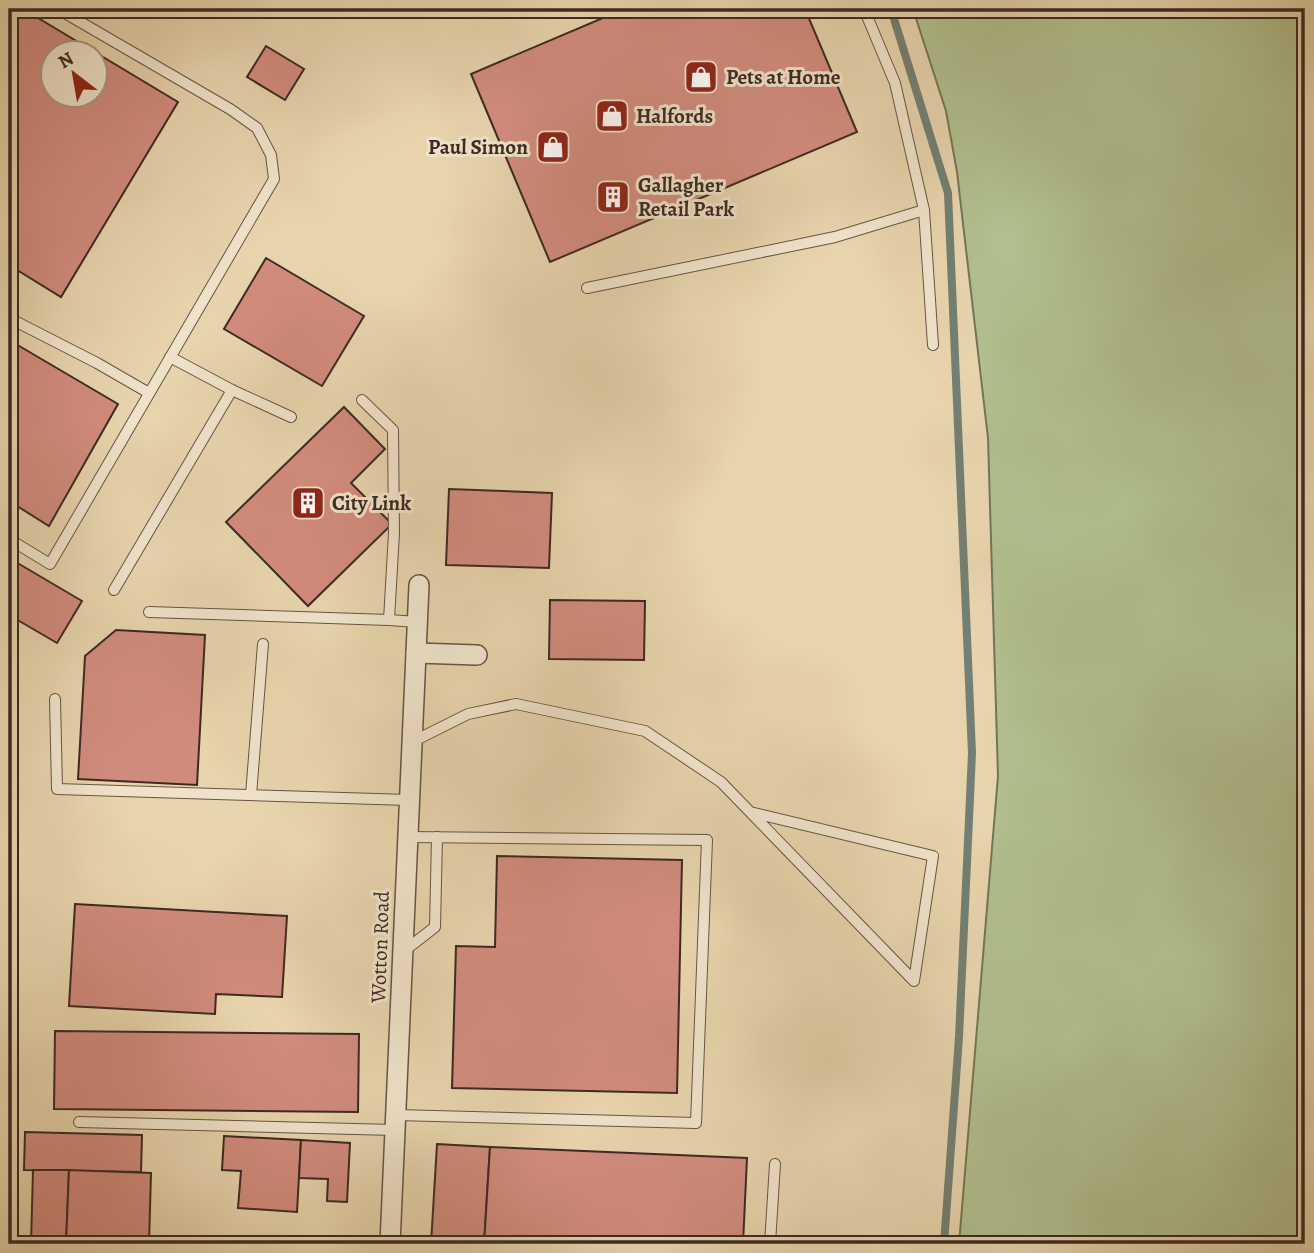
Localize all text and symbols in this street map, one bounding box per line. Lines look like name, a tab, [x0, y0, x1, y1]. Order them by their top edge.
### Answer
north arrow	[38, 38, 108, 108]
text: N	[53, 45, 79, 75]
shop icon: Pets at Home	[682, 58, 720, 96]
place label: Pets at Home	[726, 63, 841, 91]
shop icon: Halfords	[593, 97, 631, 135]
place label: Halfords	[636, 102, 713, 130]
shop icon: Paul Simon	[534, 128, 572, 166]
place label: Paul Simon	[428, 133, 528, 161]
place label: Gallagher Retail Park	[638, 171, 734, 223]
building icon: Gallagher Retail Park	[594, 178, 632, 216]
building icon: City Link	[289, 484, 327, 522]
place label: City Link	[332, 489, 411, 517]
street label: Wotton Road	[364, 890, 396, 1005]

